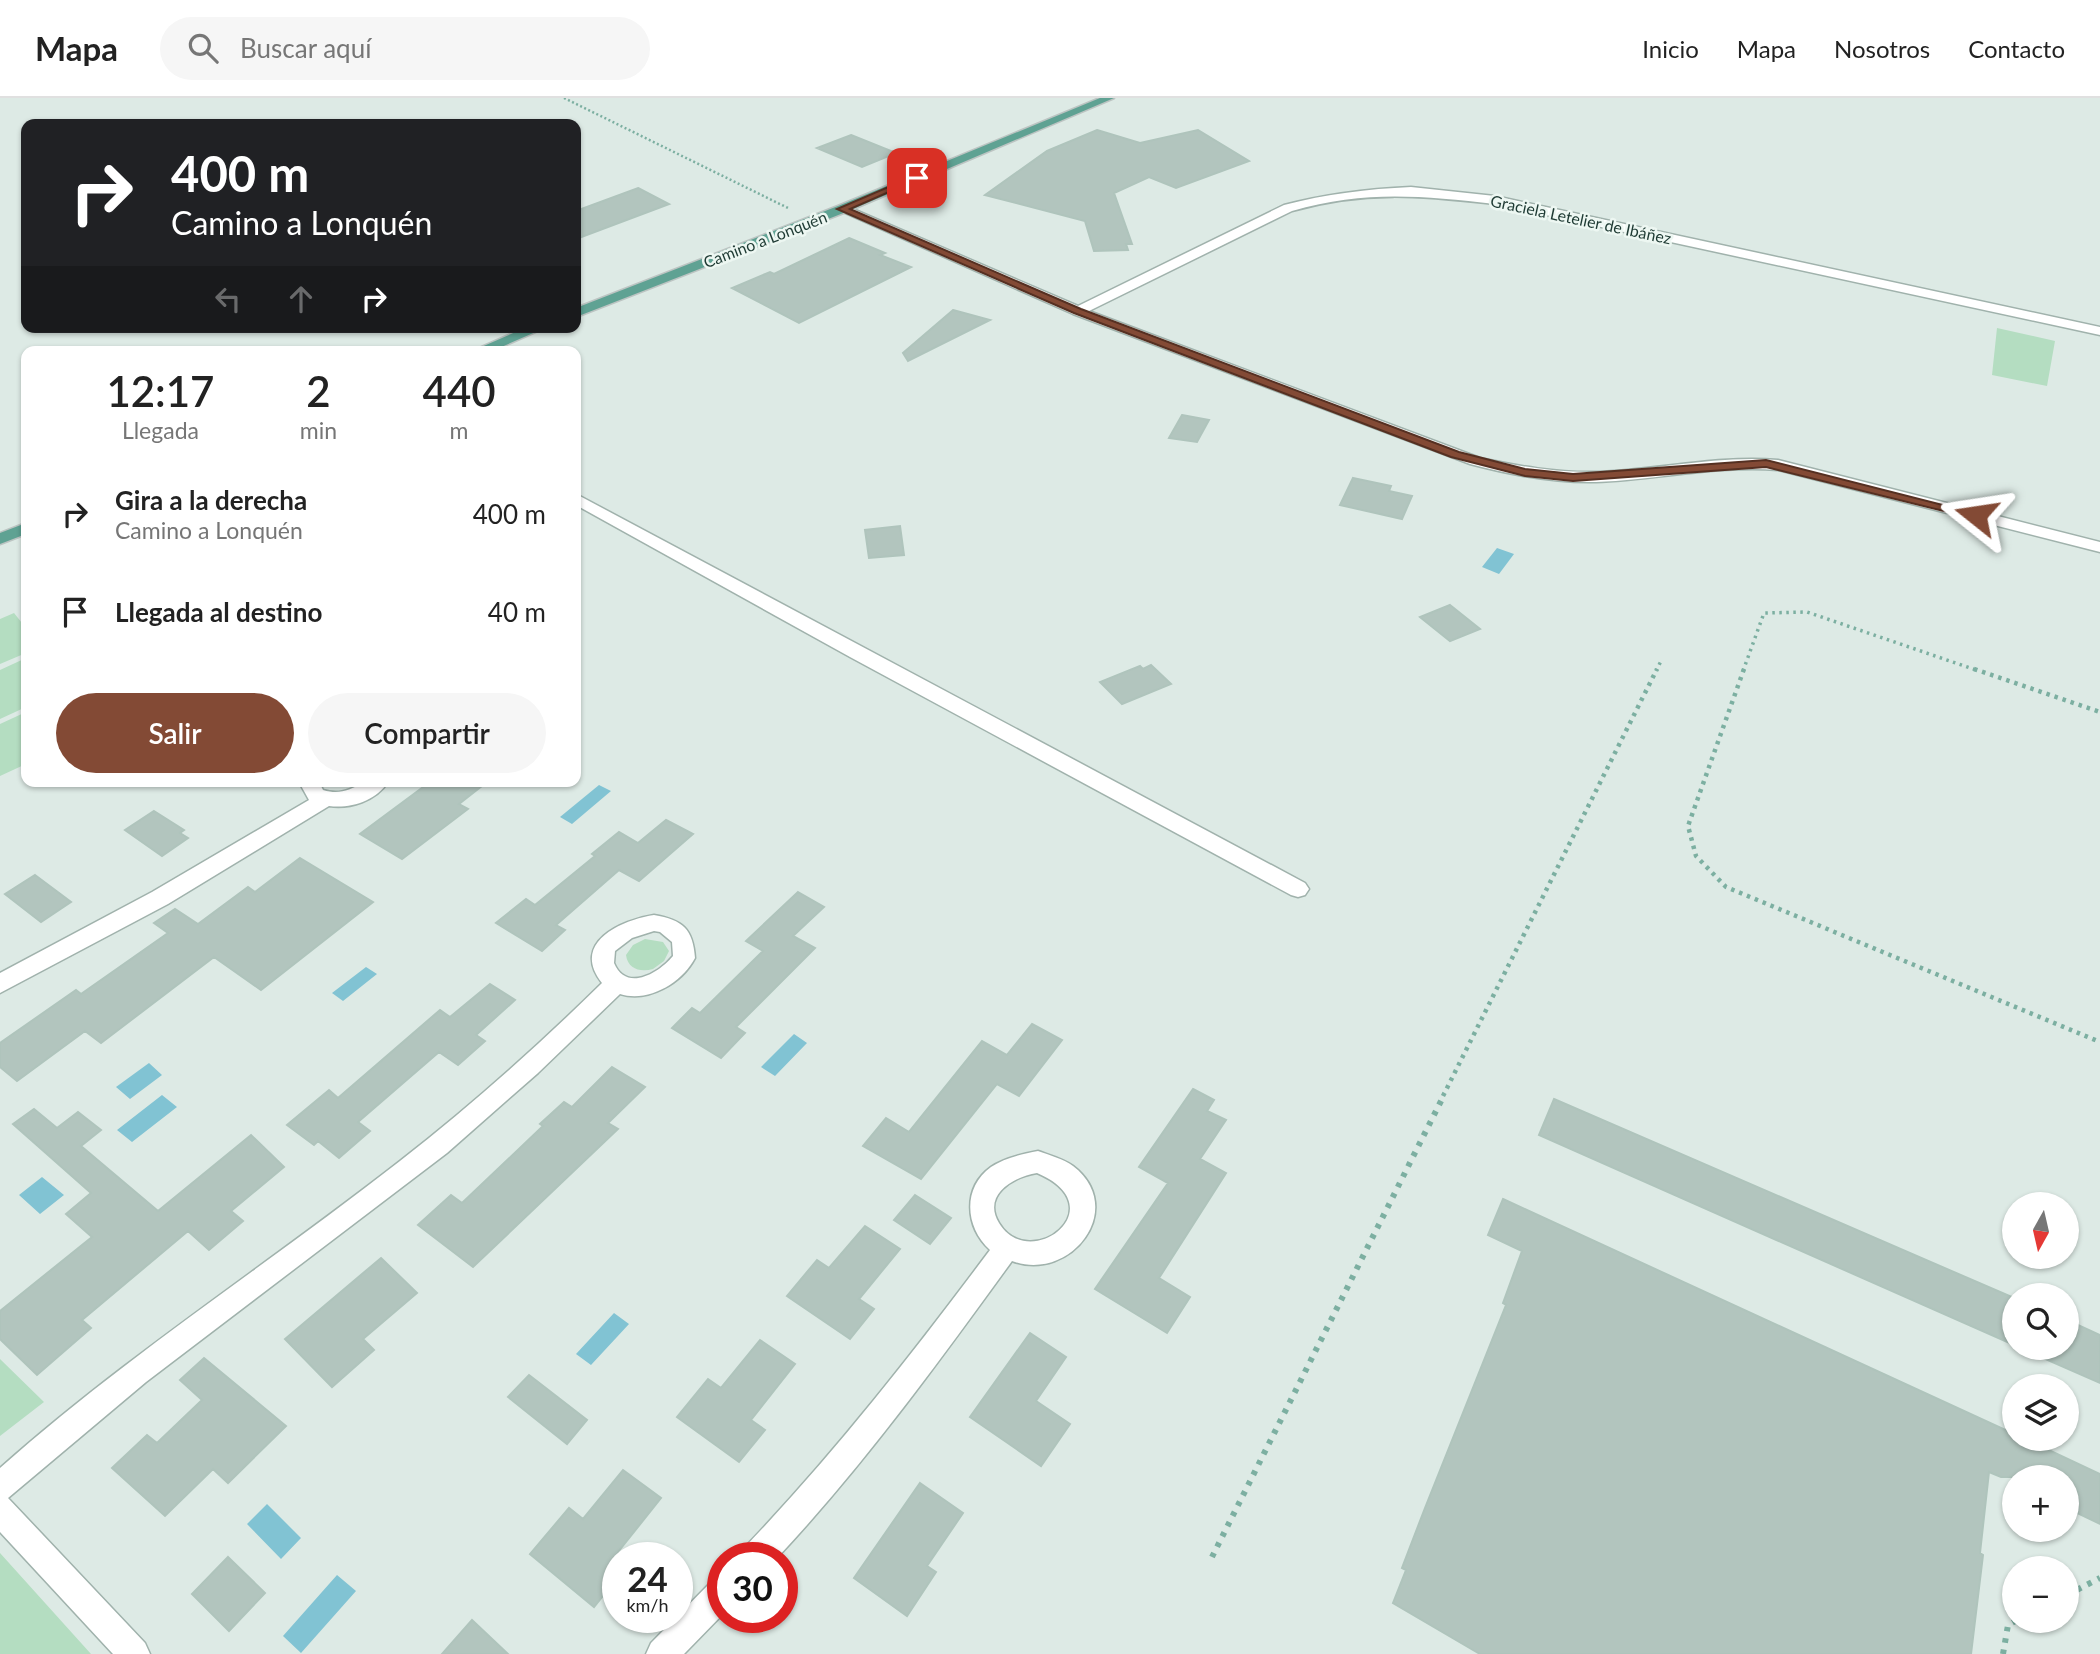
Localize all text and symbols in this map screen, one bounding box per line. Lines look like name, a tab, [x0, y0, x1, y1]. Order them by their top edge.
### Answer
search box	[160, 17, 650, 80]
text: Mapa	[35, 28, 118, 68]
icon: search	[184, 29, 222, 67]
text: Buscar aquí	[240, 32, 371, 64]
text: Inicio	[1642, 34, 1699, 63]
text: Mapa	[1737, 34, 1796, 63]
text: Nosotros	[1834, 34, 1930, 63]
text: Contacto	[1968, 34, 2065, 63]
text: 400 m	[171, 144, 309, 202]
icon: right	[56, 147, 147, 238]
pin	[887, 148, 947, 208]
icon: arrive	[898, 159, 936, 197]
street label: Graciela Letelier de Ibáñez	[1489, 191, 1673, 247]
text: Camino a Lonquén	[171, 203, 432, 242]
street label: Camino a Lonquén	[701, 207, 829, 271]
icon: left	[209, 280, 247, 318]
icon: ahead	[282, 280, 320, 318]
icon: right	[355, 280, 393, 318]
text: 12:17	[106, 366, 214, 416]
text: 2	[306, 366, 331, 416]
text: 440	[423, 366, 496, 416]
text: Llegada	[122, 416, 199, 444]
text: min	[300, 416, 337, 444]
text: m	[450, 416, 469, 444]
position arrow	[1939, 478, 2013, 552]
text: Gira a la derecha	[115, 484, 307, 516]
icon: right	[56, 495, 94, 533]
text: 400 m	[473, 498, 546, 530]
text: Camino a Lonquén	[115, 516, 303, 544]
icon: arrive	[56, 593, 94, 631]
text: Llegada al destino	[115, 596, 322, 628]
text: 40 m	[488, 596, 546, 628]
button: Salir	[56, 693, 294, 773]
button: Compartir	[308, 693, 546, 773]
north arrow	[2002, 1192, 2079, 1269]
map controls	[2002, 1192, 2079, 1633]
button: search	[2002, 1283, 2079, 1360]
button: layers	[2002, 1374, 2079, 1451]
button: +	[2002, 1465, 2079, 1542]
speed limit sign: 30	[707, 1542, 798, 1633]
button: −	[2002, 1556, 2079, 1633]
text: 24	[627, 1557, 668, 1599]
text: km/h	[626, 1594, 669, 1616]

